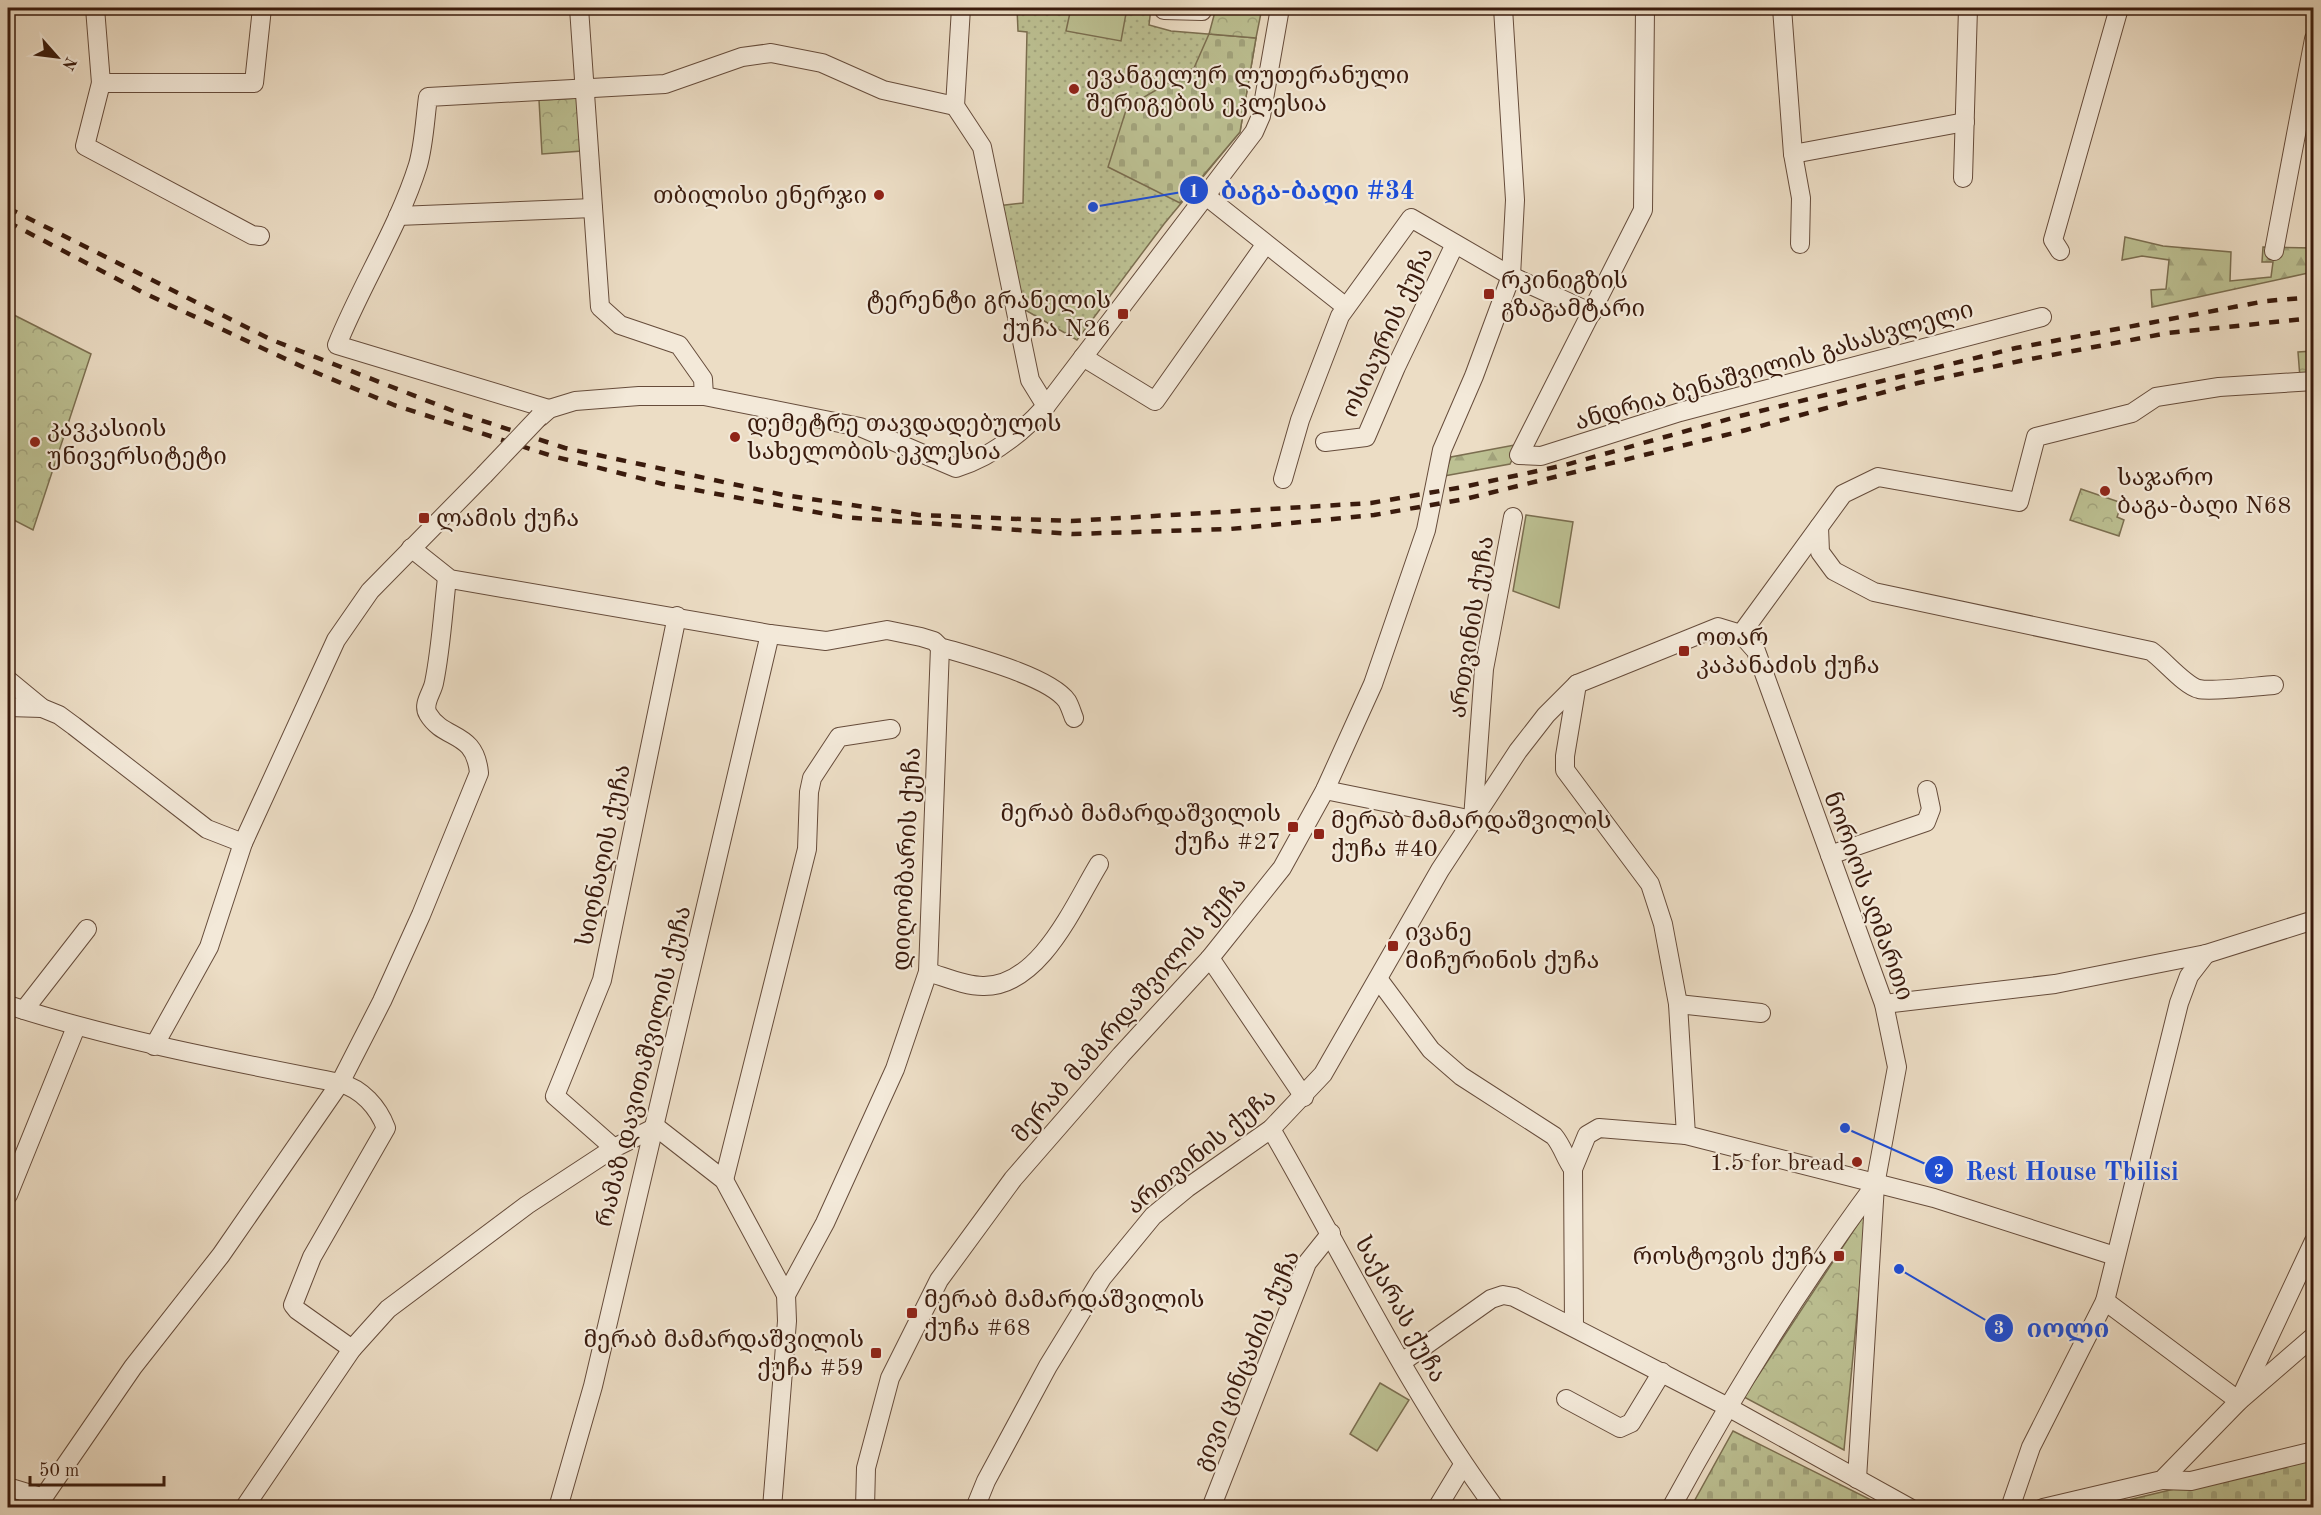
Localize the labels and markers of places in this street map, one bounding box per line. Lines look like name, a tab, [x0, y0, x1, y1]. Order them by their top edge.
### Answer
place label: ევანგელურ ლუთერანული შერიგების ეკლესია	[1086, 64, 1409, 117]
marker: ევანგელურ ლუთერანული შერიგების ეკლესია	[1067, 82, 1081, 96]
callout: ბაგა-ბაღი #34	[1179, 168, 1427, 212]
place label: თბილისი ენერჯი	[653, 184, 867, 209]
marker: თბილისი ენერჯი	[872, 188, 886, 202]
place label: რკინიგზის გზაგამტარი	[1501, 269, 1645, 322]
marker: რკინიგზის გზაგამტარი	[1482, 287, 1496, 301]
place label: ტერენტი გრანელის ქუჩა N26	[867, 289, 1111, 342]
marker: ტერენტი გრანელის ქუჩა N26	[1116, 307, 1130, 321]
place label: დემეტრე თავდადებულის სახელობის ეკლესია	[747, 413, 1062, 465]
place label: კავკასიის უნივერსიტეტი	[47, 418, 227, 470]
marker: დემეტრე თავდადებულის სახელობის ეკლესია	[728, 430, 742, 444]
marker: კავკასიის უნივერსიტეტი	[28, 435, 42, 449]
place label: საჯარო ბაგა-ბაღი N68	[2117, 467, 2291, 519]
marker: საჯარო ბაგა-ბაღი N68	[2098, 484, 2112, 498]
place label: ლამის ქუჩა	[436, 508, 579, 532]
marker: ლამის ქუჩა	[417, 511, 431, 525]
place label: ოთარ კაპანაძის ქუჩა	[1696, 627, 1880, 679]
marker: ოთარ კაპანაძის ქუჩა	[1677, 644, 1691, 658]
place label: მერაბ მამარდაშვილის ქუჩა #27	[1000, 803, 1281, 855]
place label: მერაბ მამარდაშვილის ქუჩა #40	[1331, 810, 1612, 862]
marker: მერაბ მამარდაშვილის ქუჩა #27	[1286, 820, 1300, 834]
marker: მერაბ მამარდაშვილის ქუჩა #40	[1312, 827, 1326, 841]
place label: ივანე მიჩურინის ქუჩა	[1405, 921, 1599, 974]
marker: ივანე მიჩურინის ქუჩა	[1386, 939, 1400, 953]
callout: Rest House Tbilisi	[1924, 1148, 2191, 1192]
place label: 1.5 for bread	[1710, 1152, 1845, 1176]
marker: 1.5 for bread	[1850, 1155, 1864, 1169]
place label: როსტოვის ქუჩა	[1633, 1246, 1827, 1270]
marker: როსტოვის ქუჩა	[1832, 1249, 1846, 1263]
place label: მერაბ მამარდაშვილის ქუჩა #68	[924, 1289, 1205, 1341]
marker: მერაბ მამარდაშვილის ქუჩა #68	[905, 1306, 919, 1320]
callout: იოლი	[1984, 1306, 2121, 1350]
place label: მერაბ მამარდაშვილის ქუჩა #59	[583, 1329, 864, 1381]
marker: მერაბ მამარდაშვილის ქუჩა #59	[869, 1346, 883, 1360]

